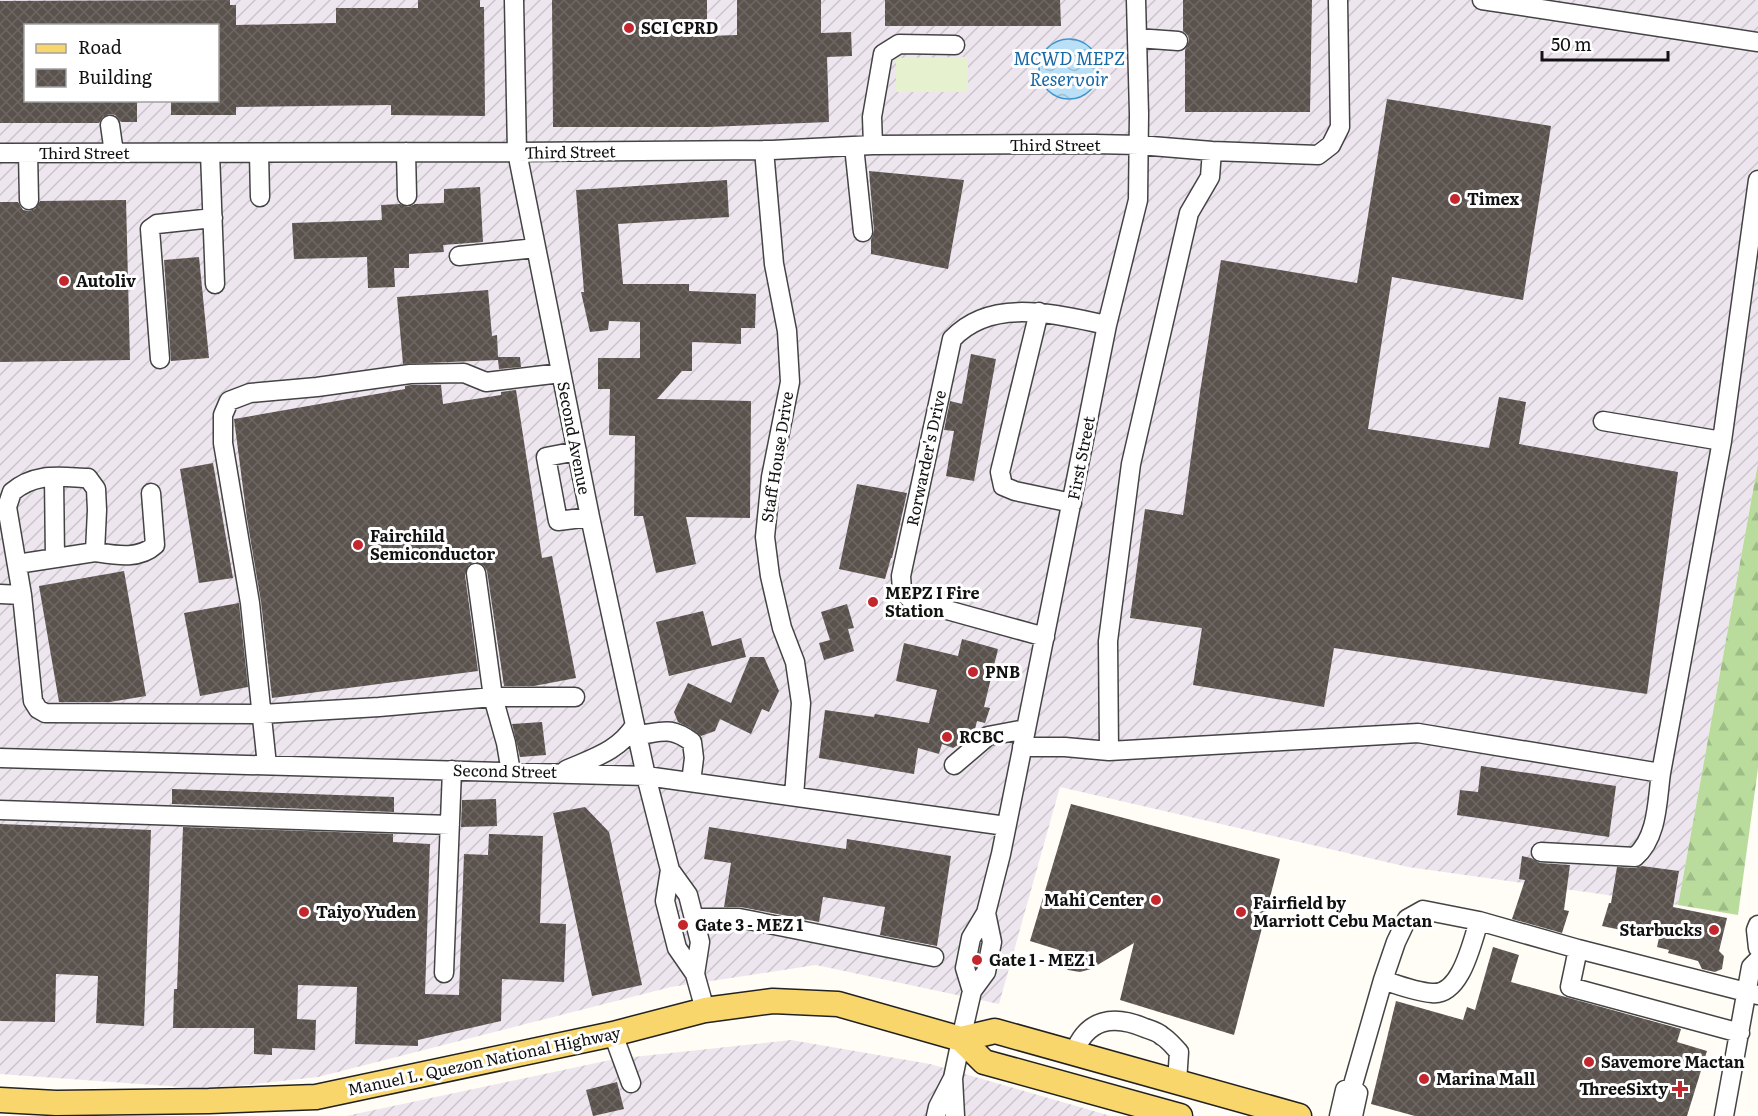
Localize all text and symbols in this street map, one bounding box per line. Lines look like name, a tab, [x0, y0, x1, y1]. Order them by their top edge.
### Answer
place label: SCI CPRD	[641, 15, 718, 39]
marker: SCI CPRD	[622, 21, 636, 35]
legend	[24, 24, 219, 102]
scale bar	[1542, 24, 1668, 62]
text: 50 m	[1551, 30, 1592, 57]
text: Road	[78, 33, 122, 60]
water label: MCWD MEPZ Reservoir	[1013, 44, 1125, 92]
text: Building	[78, 63, 153, 90]
street label: Third Street	[1009, 132, 1101, 156]
street label: Third Street	[524, 138, 616, 164]
street label: Third Street	[38, 140, 130, 164]
place label: Timex	[1467, 186, 1520, 210]
marker: Timex	[1448, 192, 1462, 206]
place label: Autoliv	[76, 268, 136, 292]
marker: Autoliv	[57, 274, 71, 288]
street label: Second Avenue	[552, 379, 598, 496]
street label: Rorwarder's Drive	[899, 388, 951, 528]
street label: Staff House Drive	[754, 390, 798, 524]
street label: First Street	[1060, 413, 1100, 502]
place label: Fairchild Semiconductor	[370, 523, 495, 565]
marker: Fairchild Semiconductor	[351, 538, 365, 552]
place label: MEPZ I Fire Station	[885, 580, 980, 622]
marker: MEPZ I Fire Station	[866, 595, 880, 609]
place label: PNB	[985, 659, 1020, 683]
marker: PNB	[966, 665, 980, 679]
place label: RCBC	[959, 724, 1004, 748]
marker: RCBC	[940, 730, 954, 744]
street label: Second Street	[453, 757, 558, 783]
place label: Mahi Center	[1044, 887, 1144, 911]
place label: Fairfield by Marriott Cebu Mactan	[1253, 890, 1432, 932]
marker: Mahi Center	[1149, 893, 1163, 907]
place label: Taiyo Yuden	[316, 899, 416, 923]
marker: Taiyo Yuden	[297, 905, 311, 919]
marker: Fairfield by Marriott Cebu Mactan	[1234, 905, 1248, 919]
place label: Gate 3 - MEZ 1	[695, 912, 804, 936]
place label: Starbucks	[1620, 917, 1702, 941]
marker: Gate 3 - MEZ 1	[676, 918, 690, 932]
marker: Starbucks	[1707, 923, 1721, 937]
place label: Gate 1 - MEZ 1	[989, 947, 1095, 971]
marker: Gate 1 - MEZ 1	[970, 953, 984, 967]
street label: Manuel L. Quezon National Highway	[345, 1019, 623, 1101]
place label: Savemore Mactan	[1601, 1049, 1745, 1073]
marker: Savemore Mactan	[1582, 1055, 1596, 1069]
place label: Marina Mall	[1436, 1066, 1535, 1090]
marker: Marina Mall	[1417, 1072, 1431, 1086]
place label: ThreeSixty	[1579, 1076, 1668, 1100]
marker: ThreeSixty	[1673, 1082, 1687, 1096]

